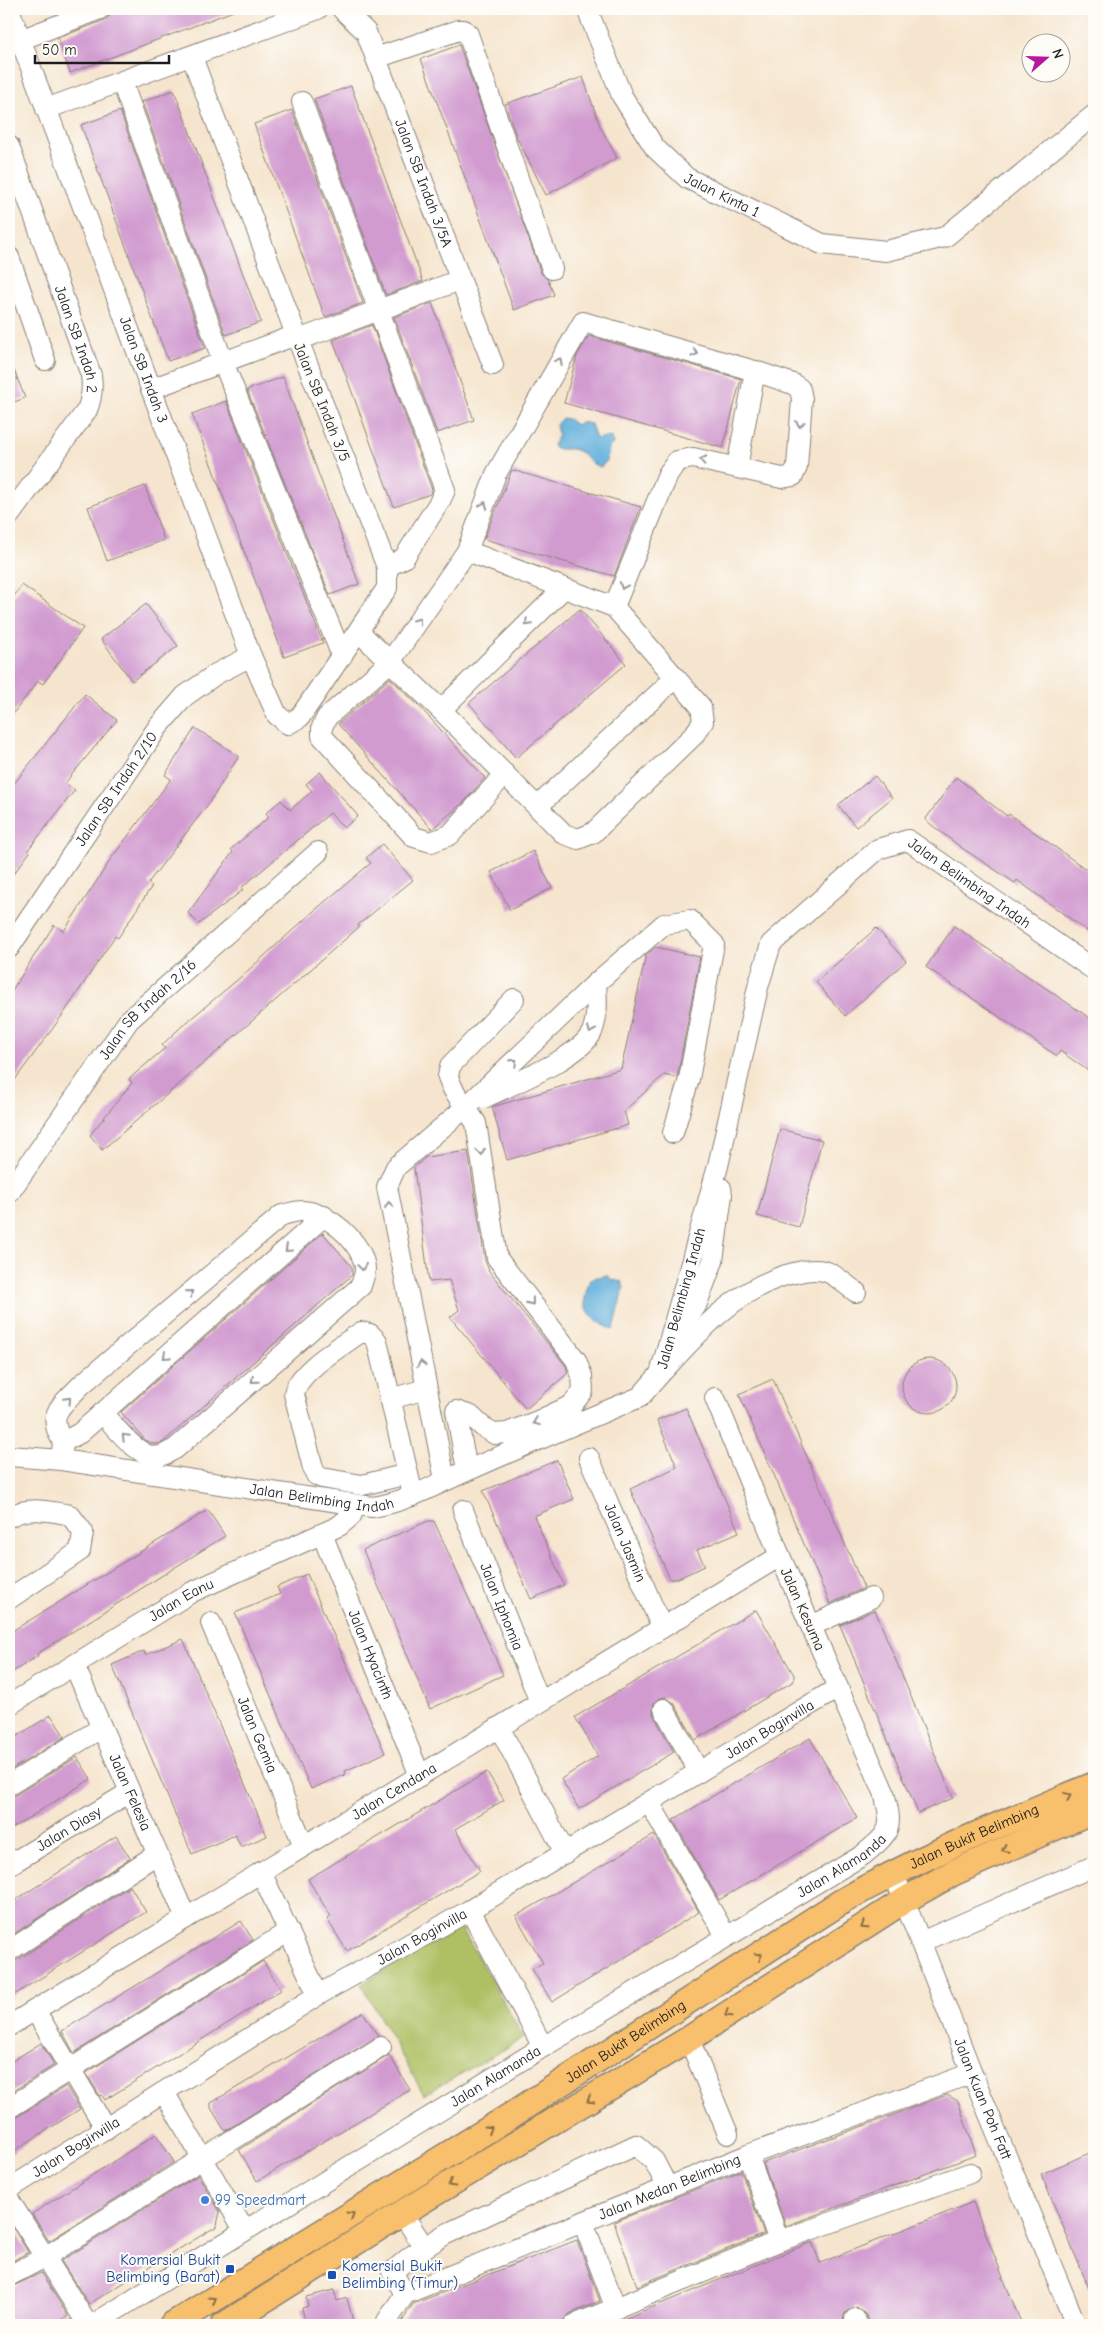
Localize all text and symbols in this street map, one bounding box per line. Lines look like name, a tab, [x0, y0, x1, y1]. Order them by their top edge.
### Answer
scale bar	[35, 32, 169, 64]
north arrow	[1020, 32, 1070, 82]
text: 50 m	[42, 41, 77, 59]
text: N	[1048, 47, 1067, 61]
street label: Jalan SB Indah 3/5A	[391, 117, 456, 250]
street label: Jalan Kinta 1	[681, 169, 763, 221]
street label: Jalan SB Indah 2	[51, 283, 101, 393]
street label: Jalan SB Indah 3	[116, 314, 172, 425]
street label: Jalan SB Indah 3/5	[290, 340, 354, 464]
one-way arrow	[690, 348, 698, 358]
one-way arrow	[553, 358, 563, 367]
one-way arrow	[795, 420, 806, 428]
one-way arrow	[698, 455, 707, 466]
one-way arrow	[478, 501, 488, 510]
one-way arrow	[618, 581, 628, 589]
one-way arrow	[412, 618, 421, 627]
one-way arrow	[525, 618, 534, 627]
street label: Jalan SB Indah 2/10	[71, 728, 161, 849]
street label: Jalan Belimbing Indah	[905, 834, 1034, 932]
street label: Jalan SB Indah 2/16	[95, 955, 200, 1063]
one-way arrow	[586, 1025, 597, 1034]
one-way arrow	[508, 1059, 517, 1068]
one-way arrow	[475, 1149, 486, 1157]
one-way arrow	[385, 1200, 395, 1209]
street label: Jalan Belimbing Indah	[653, 1226, 709, 1371]
one-way arrow	[284, 1243, 293, 1252]
one-way arrow	[357, 1263, 367, 1271]
one-way arrow	[184, 1290, 193, 1299]
one-way arrow	[525, 1296, 534, 1306]
one-way arrow	[163, 1351, 172, 1360]
one-way arrow	[416, 1360, 427, 1368]
one-way arrow	[250, 1374, 259, 1383]
one-way arrow	[62, 1397, 71, 1406]
one-way arrow	[532, 1415, 541, 1426]
one-way arrow	[122, 1434, 131, 1443]
street label: Jalan Belimbing Indah	[249, 1480, 396, 1516]
street label: Jalan Jasmin	[600, 1500, 650, 1585]
street label: Jalan Iphomia	[476, 1560, 527, 1653]
street label: Jalan Kesuma	[777, 1565, 829, 1653]
street label: Jalan Eanu	[146, 1574, 216, 1625]
street label: Jalan Hyacinth	[345, 1607, 397, 1702]
street label: Jalan Gemia	[234, 1694, 281, 1775]
street label: Jalan Boginvilla	[722, 1696, 817, 1763]
street label: Jalan Felesia	[105, 1751, 155, 1833]
street label: Jalan Cendana	[349, 1759, 440, 1824]
one-way arrow	[1063, 1792, 1072, 1802]
street label: Jalan Bukit Belimbing	[907, 1800, 1041, 1873]
street label: Jalan Diasy	[33, 1802, 105, 1855]
street label: Jalan Alamanda	[794, 1830, 890, 1902]
one-way arrow	[1001, 1842, 1010, 1853]
street label: Jalan Boginvilla	[374, 1905, 470, 1969]
one-way arrow	[861, 1920, 870, 1929]
one-way arrow	[753, 1953, 762, 1962]
street label: Jalan Bukit Belimbing	[562, 1996, 689, 2087]
one-way arrow	[724, 2008, 733, 2018]
street label: Jalan Kuan Poh Fatt	[950, 2036, 1016, 2163]
street label: Jalan Alamanda	[447, 2042, 544, 2111]
one-way arrow	[586, 2093, 595, 2103]
street label: Jalan Boginvilla	[29, 2113, 123, 2181]
one-way arrow	[484, 2125, 493, 2135]
street label: Jalan Medan Belimbing	[596, 2150, 743, 2224]
one-way arrow	[447, 2178, 456, 2187]
place label: 99 Speedmart	[215, 2191, 306, 2209]
marker: 99 Speedmart	[199, 2194, 211, 2206]
one-way arrow	[346, 2211, 355, 2221]
place label: Komersial Bukit Belimbing (Barat)	[106, 2251, 221, 2286]
place label: Komersial Bukit Belimbing (Timur)	[342, 2257, 458, 2292]
marker: Komersial Bukit Belimbing (Barat)	[224, 2263, 236, 2275]
marker: Komersial Bukit Belimbing (Timur)	[326, 2269, 338, 2281]
one-way arrow	[208, 2296, 217, 2306]

